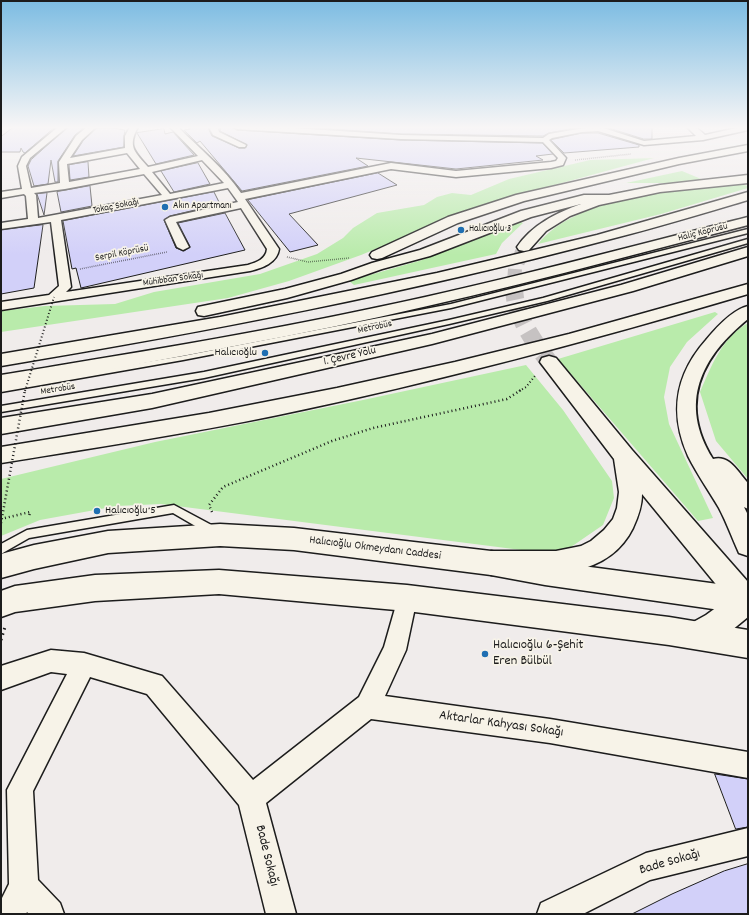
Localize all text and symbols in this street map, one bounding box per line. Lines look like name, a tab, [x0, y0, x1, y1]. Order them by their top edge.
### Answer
street label: Tokaç Sokağı	[92, 197, 140, 217]
place label: Akın Apartmanı	[173, 201, 231, 213]
marker: Akın Apartmanı	[160, 202, 170, 212]
street label: Haliç Köprüsü	[677, 221, 729, 245]
place label: Halıcıoğlu 3	[469, 224, 511, 236]
marker: Halıcıoğlu 3	[456, 225, 466, 235]
street label: Serpil Köprüsü	[94, 243, 150, 265]
street label: Muhibban Sokağı	[142, 270, 204, 290]
street label: Metrobüs	[357, 318, 393, 338]
street label: 1. Çevre Yolu	[322, 344, 378, 370]
place label: Halıcıoğlu	[215, 346, 257, 360]
marker: Halıcıoğlu	[260, 348, 270, 358]
street label: Metrobüs	[40, 381, 76, 399]
place label: Halıcıoğlu 5	[105, 504, 156, 518]
marker: Halıcıoğlu 5	[92, 506, 102, 516]
street label: Halıcıoğlu Okmeydanı Caddesi	[308, 534, 442, 564]
place label: Halıcıoğlu 6-Şehit Eren Bülbül	[493, 638, 583, 670]
marker: Halıcıoğlu 6-Şehit Eren Bülbül	[480, 649, 490, 659]
street label: Aktarlar Kahyası Sokağı	[438, 708, 564, 742]
street label: Bade Sokağı	[250, 824, 282, 888]
street label: Bade Sokağı	[638, 846, 702, 880]

